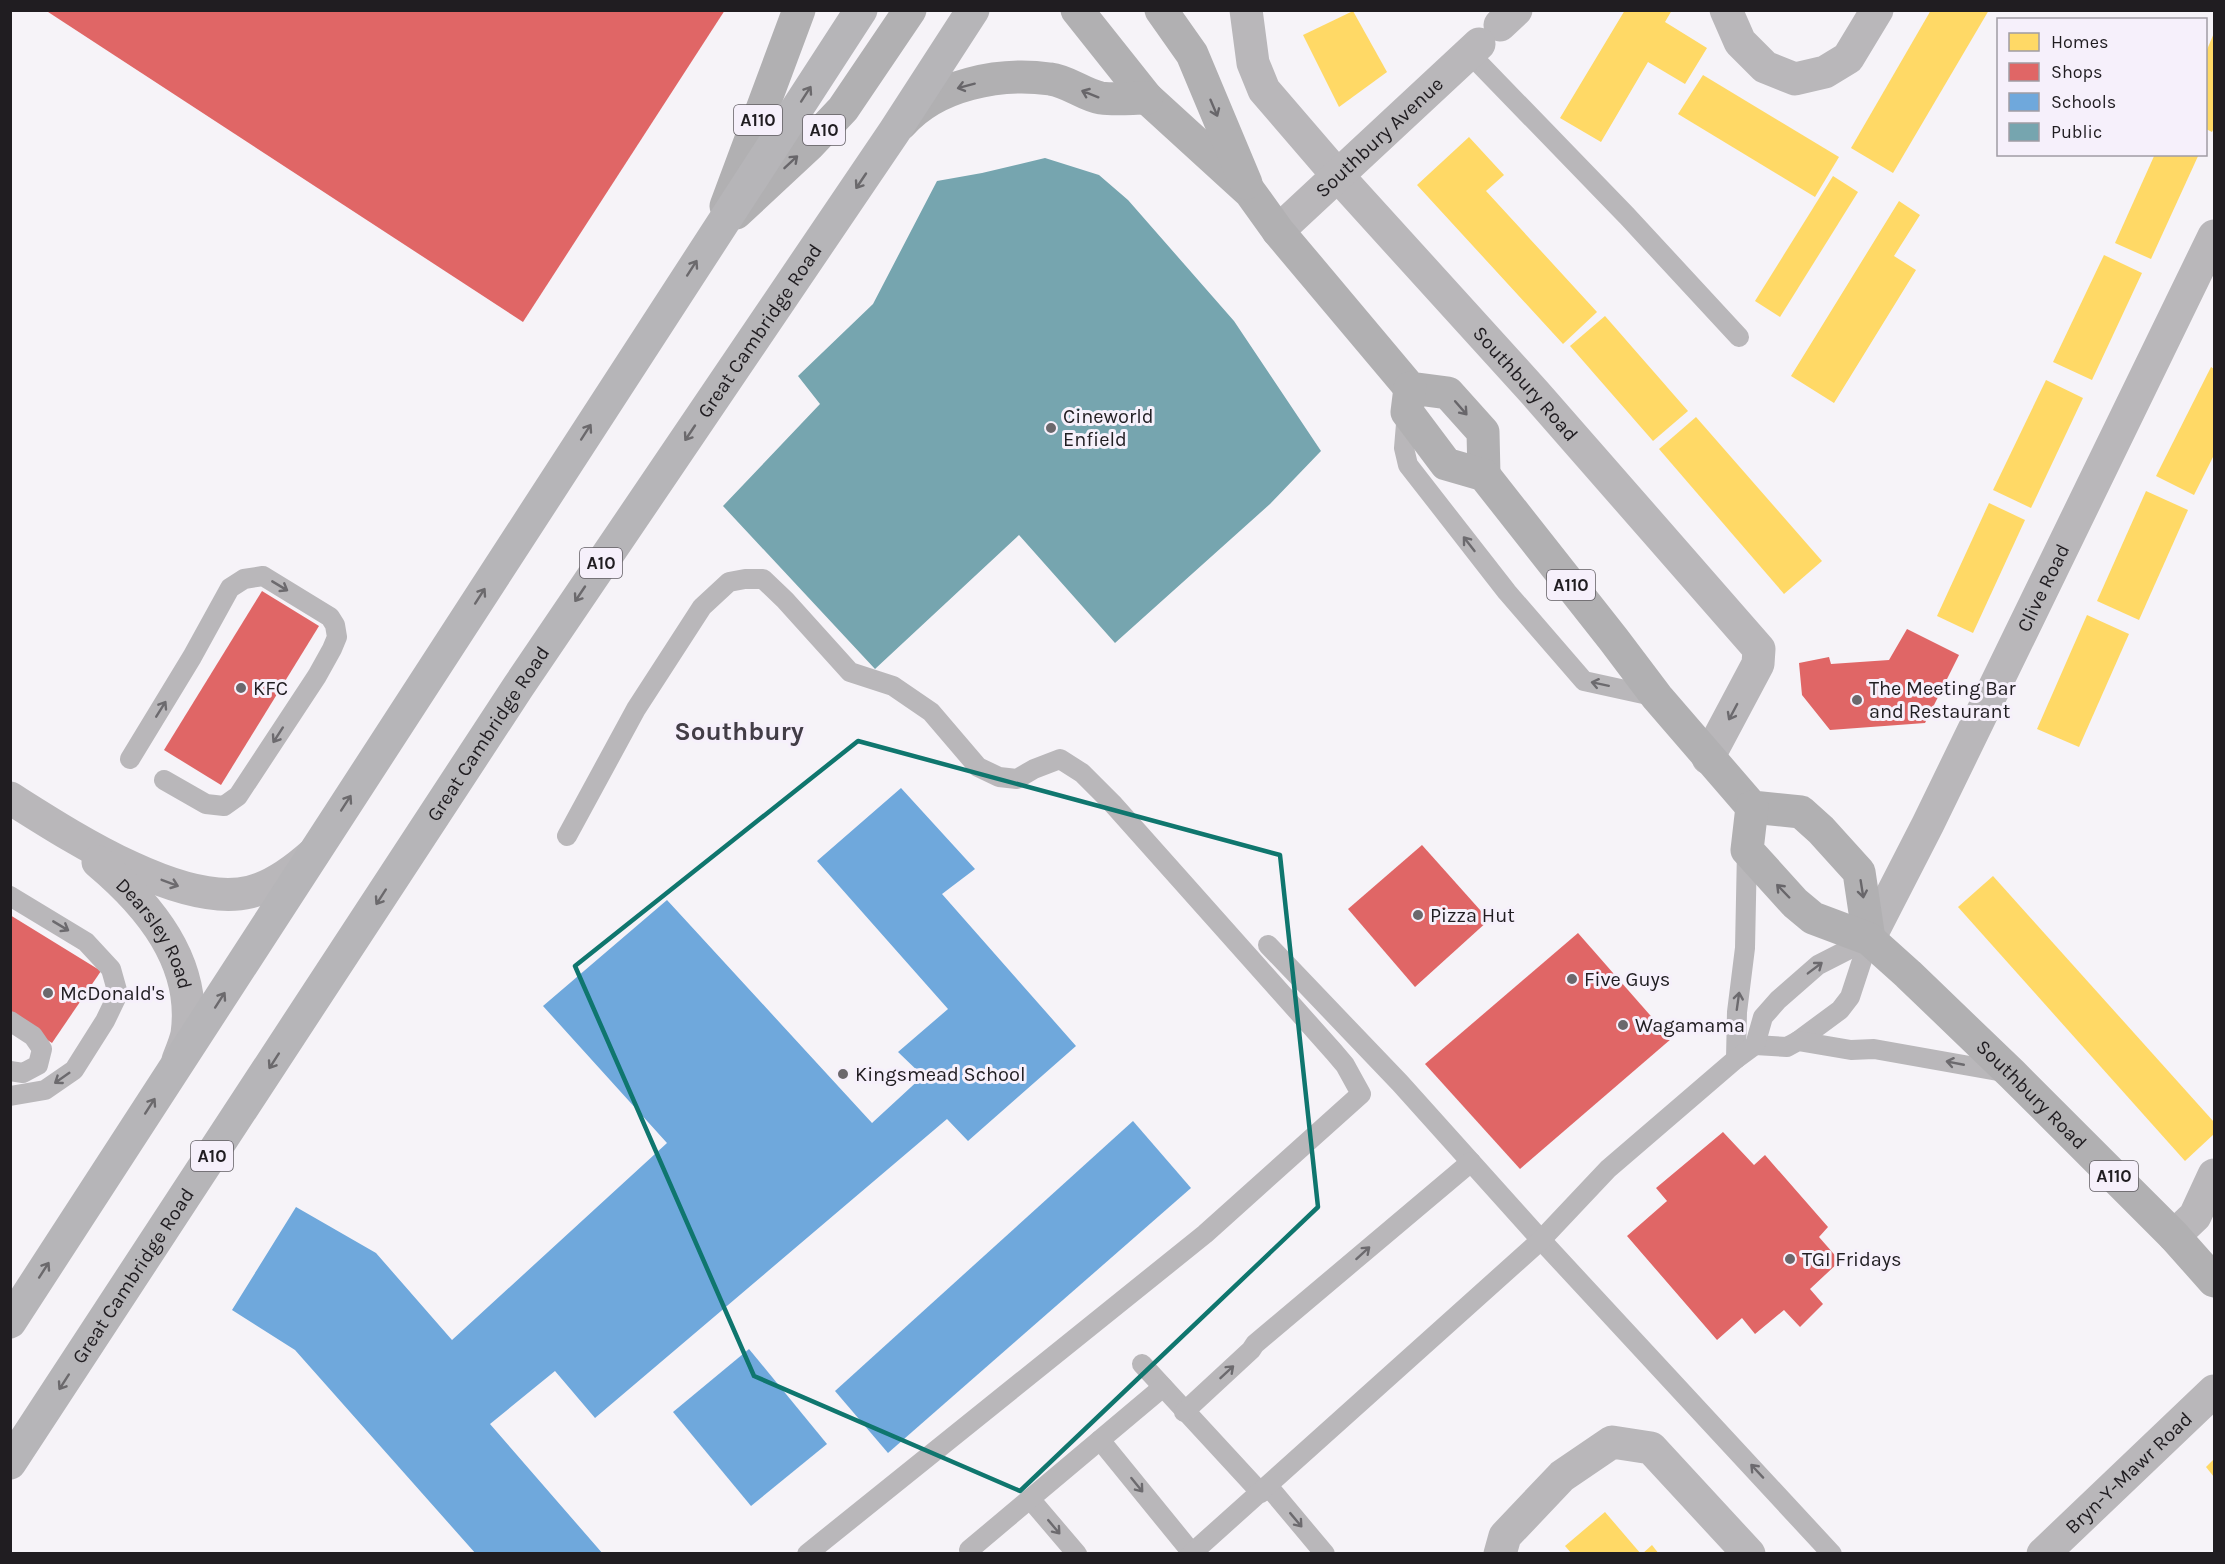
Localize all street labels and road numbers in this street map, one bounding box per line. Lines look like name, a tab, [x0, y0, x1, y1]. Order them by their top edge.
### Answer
street label: Southbury Avenue	[1311, 72, 1448, 202]
road number: A110	[734, 105, 782, 135]
road number: A10	[803, 115, 845, 145]
street label: Great Cambridge Road	[693, 240, 827, 422]
street label: Southbury Road	[1468, 322, 1583, 446]
street label: Clive Road	[2012, 540, 2074, 636]
road number: A10	[580, 548, 622, 578]
road number: A110	[1547, 570, 1595, 600]
street label: Great Cambridge Road	[422, 642, 554, 826]
street label: Dearsley Road	[111, 873, 197, 992]
street label: Southbury Road	[1971, 1035, 2091, 1154]
road number: A10	[191, 1141, 233, 1171]
road number: A110	[2090, 1161, 2138, 1191]
street label: Great Cambridge Road	[67, 1184, 199, 1368]
street label: Bryn-Y-Mawr Road	[2061, 1407, 2197, 1539]

